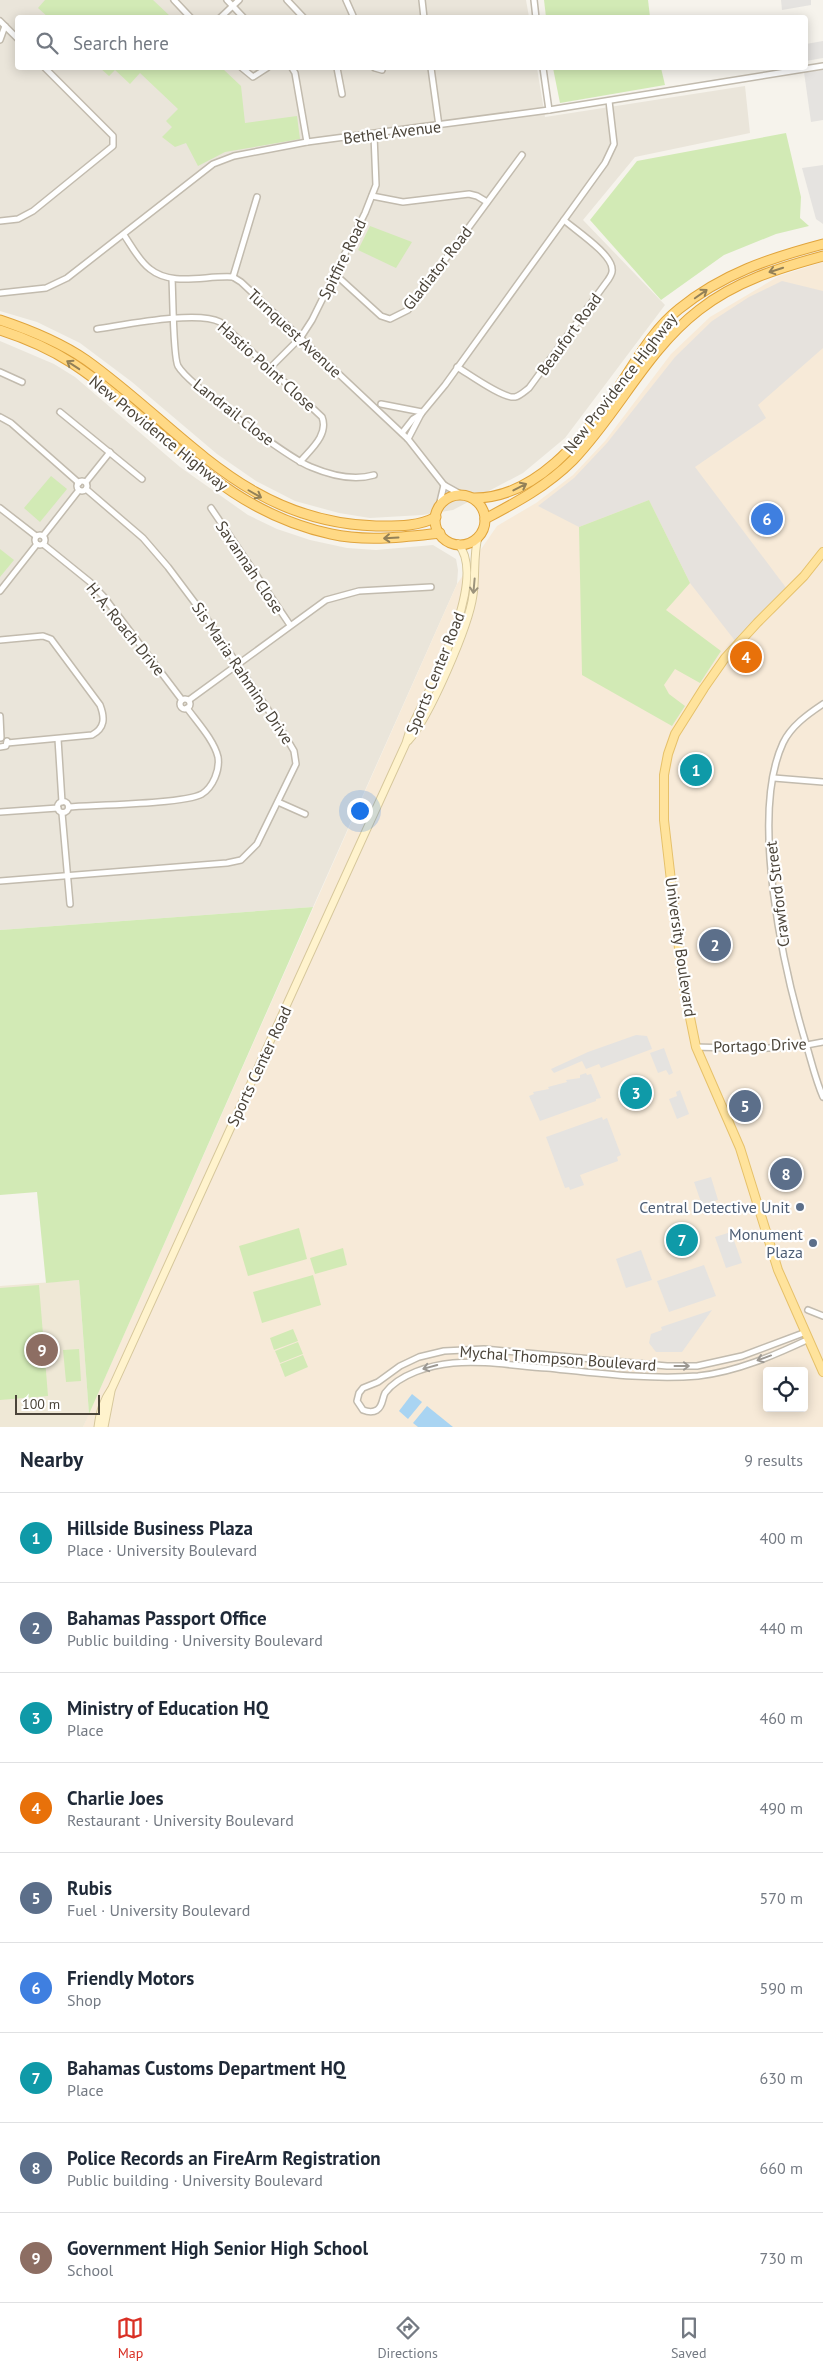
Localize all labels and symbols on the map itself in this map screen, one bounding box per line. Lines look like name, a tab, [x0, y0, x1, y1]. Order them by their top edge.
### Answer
street label: Bethel Avenue	[342, 116, 442, 148]
street label: Spitfire Road	[314, 215, 370, 303]
street label: Gladiator Road	[398, 222, 476, 314]
one-way arrow	[769, 266, 785, 275]
street label: Turnquest Avenue	[244, 284, 346, 382]
street label: Beaufort Road	[532, 289, 606, 379]
one-way arrow	[694, 289, 708, 299]
street label: New Providence Highway	[559, 308, 681, 457]
street label: Hastio Point Close	[214, 317, 320, 415]
one-way arrow	[67, 360, 81, 370]
street label: New Providence Highway	[86, 371, 233, 495]
street label: Landrail Close	[190, 374, 278, 450]
one-way arrow	[512, 481, 527, 491]
one-way arrow	[248, 489, 262, 499]
pin: 6	[751, 500, 783, 538]
street label: Savannah Close	[212, 517, 288, 617]
one-way arrow	[383, 533, 399, 542]
street label: H. A. Roach Drive	[82, 578, 170, 680]
one-way arrow	[469, 578, 479, 594]
street label: Sis Maria Rahming Drive	[188, 598, 298, 748]
street label: Sports Center Road	[401, 609, 469, 737]
pin: 4	[730, 638, 762, 676]
pin: 1	[680, 751, 712, 789]
your location	[347, 798, 373, 824]
street label: Crawford Street	[761, 839, 793, 948]
street label: University Boulevard	[661, 876, 701, 1018]
pin: 2	[699, 926, 731, 964]
street label: Sports Center Road	[222, 1003, 296, 1129]
street label: Portago Drive	[713, 1033, 807, 1057]
pin: 3	[620, 1074, 652, 1112]
pin: 5	[729, 1087, 761, 1125]
pin: 8	[770, 1155, 802, 1193]
place label: Central Detective Unit	[639, 1197, 791, 1217]
marker: Central Detective Unit	[794, 1201, 806, 1213]
pin: 7	[666, 1221, 698, 1259]
place label: Monument Plaza	[729, 1224, 804, 1262]
marker: Monument Plaza	[807, 1237, 819, 1249]
pin: 9	[26, 1331, 58, 1369]
street label: Mychal Thompson Boulevard	[459, 1341, 657, 1375]
one-way arrow	[757, 1353, 773, 1363]
one-way arrow	[674, 1361, 690, 1371]
one-way arrow	[423, 1363, 439, 1373]
scale bar	[15, 1392, 100, 1415]

